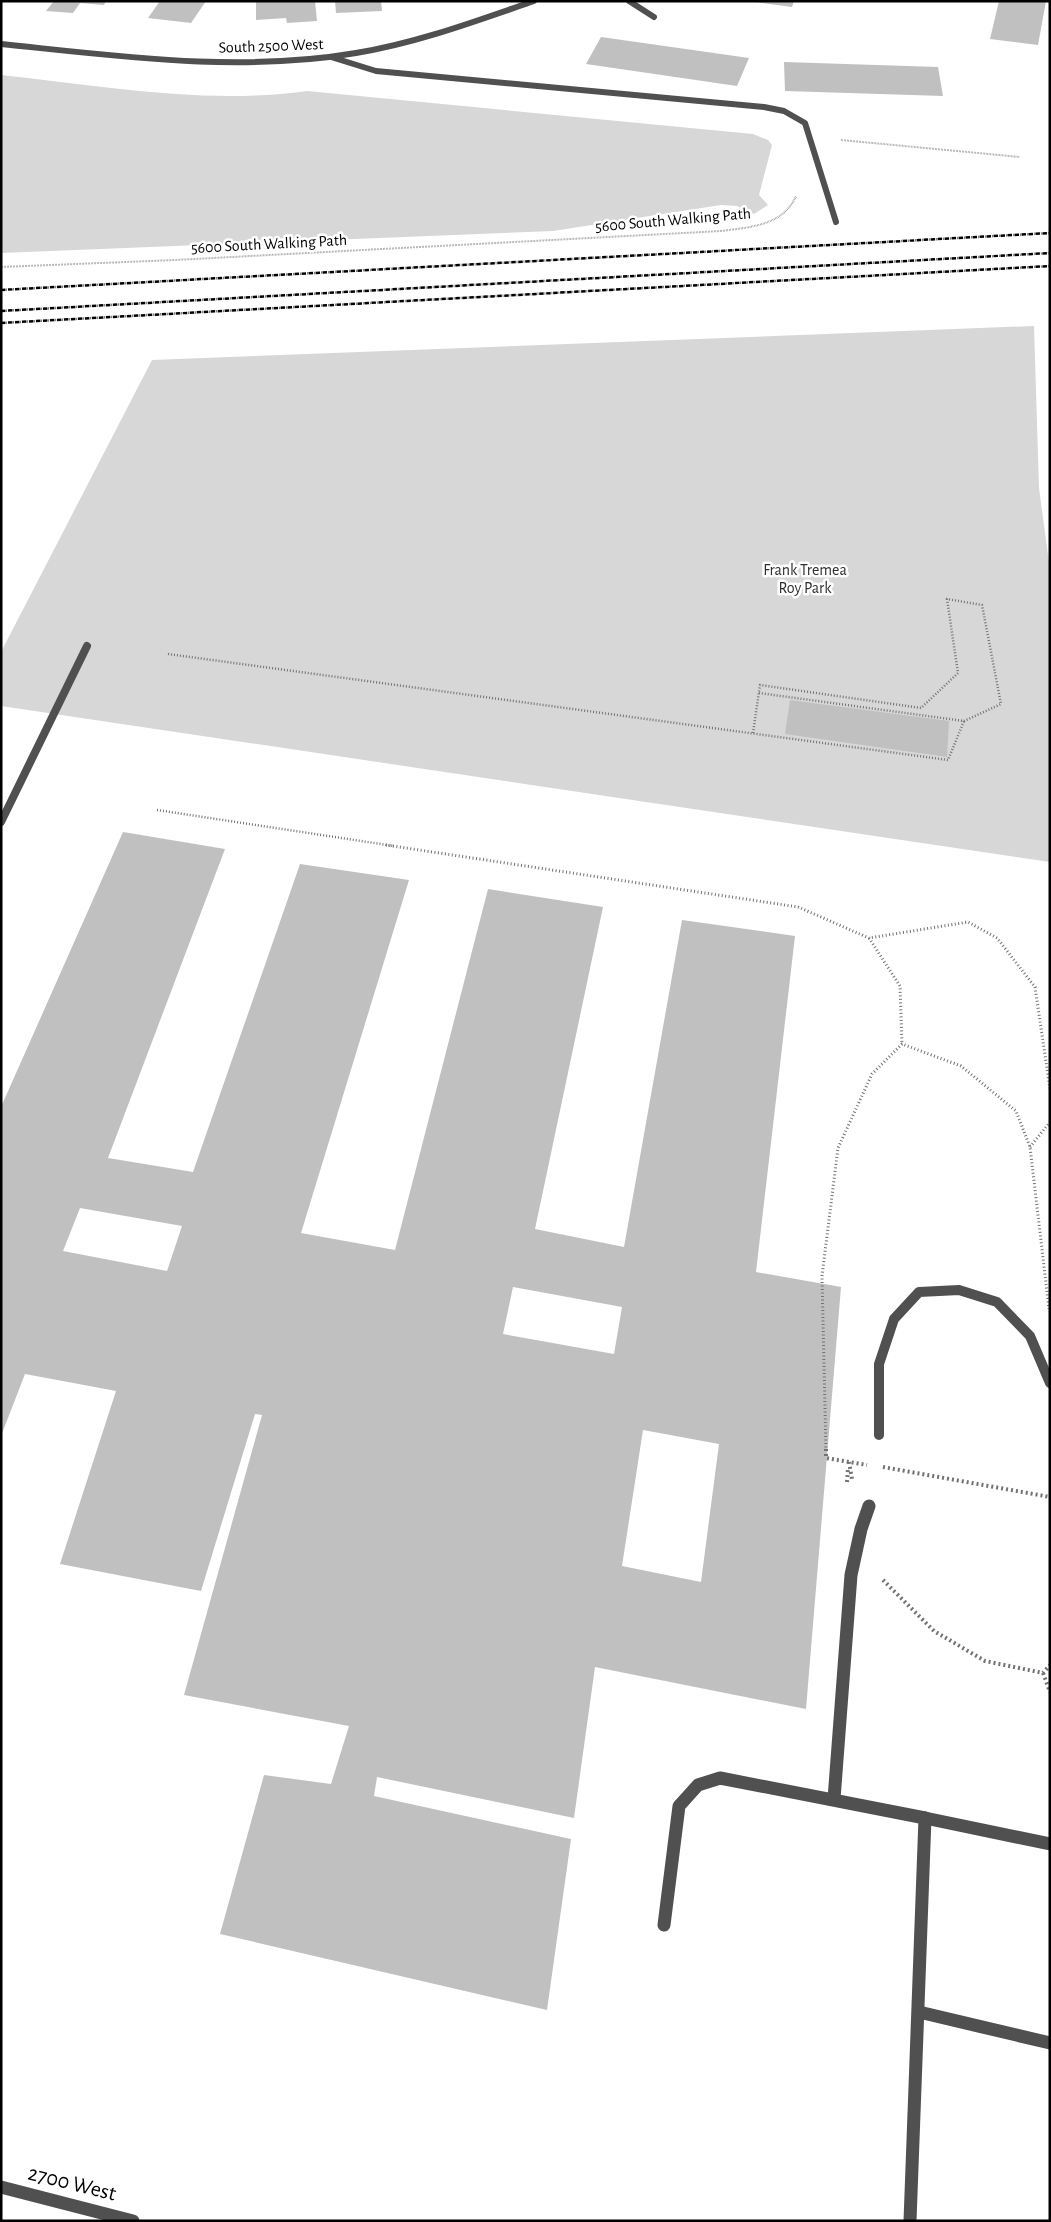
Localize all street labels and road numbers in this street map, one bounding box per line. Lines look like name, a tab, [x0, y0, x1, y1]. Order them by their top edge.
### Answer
street label: South 2500 West	[218, 36, 324, 56]
street label: 5600 South Walking Path	[594, 205, 752, 235]
street label: 5600 South Walking Path	[190, 232, 348, 256]
street label: 2700 West	[26, 2161, 118, 2205]

